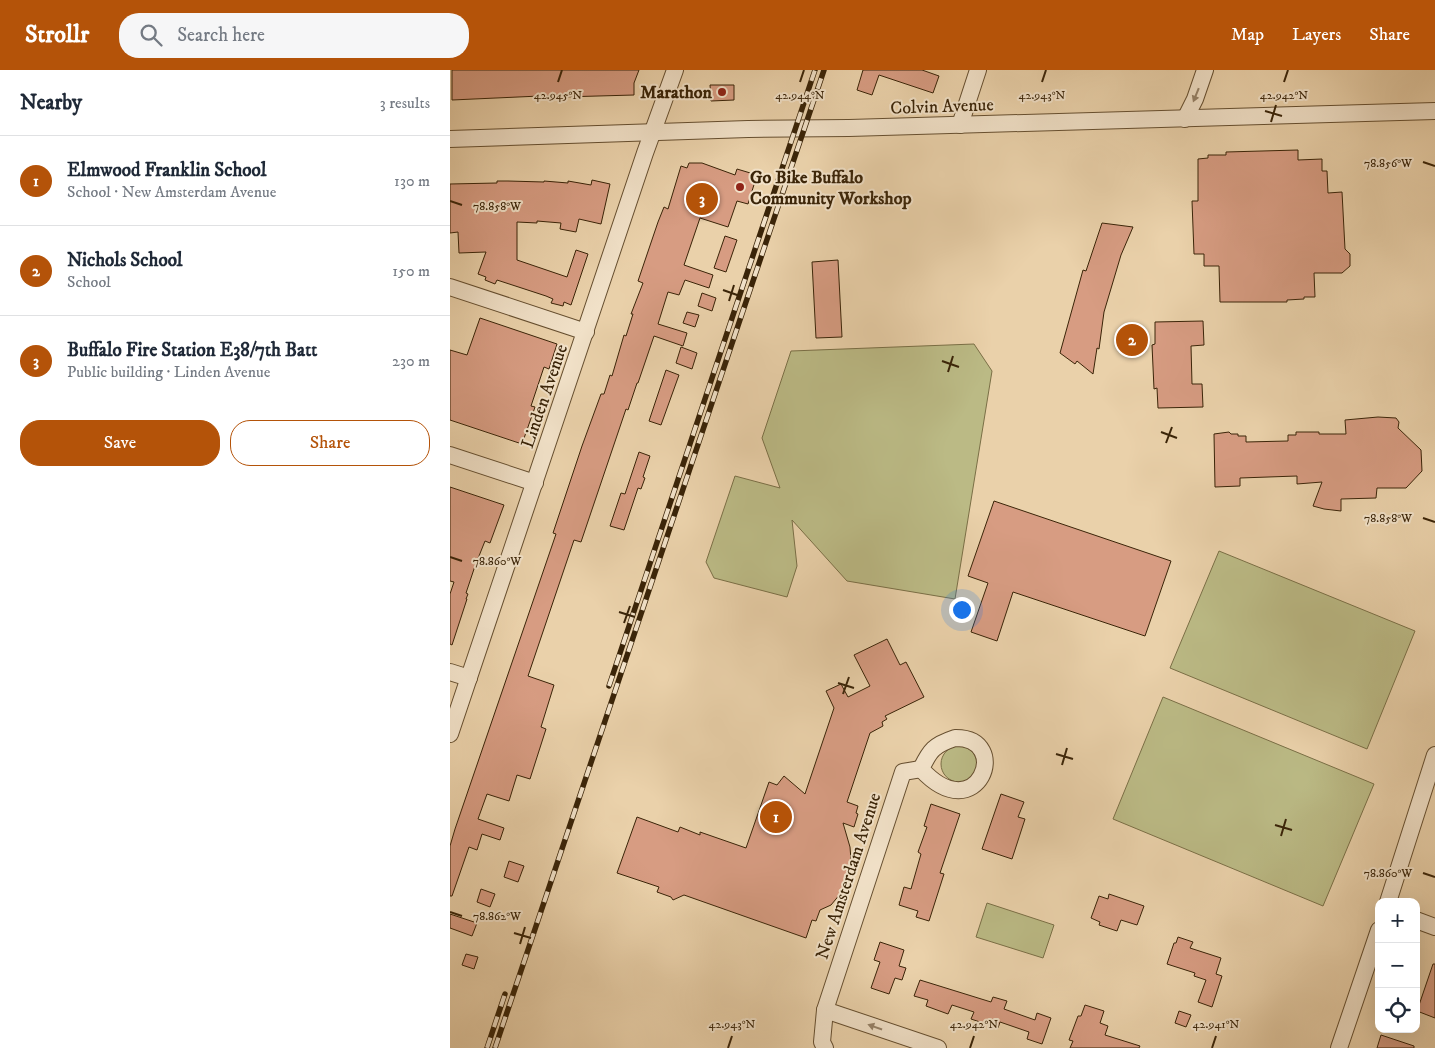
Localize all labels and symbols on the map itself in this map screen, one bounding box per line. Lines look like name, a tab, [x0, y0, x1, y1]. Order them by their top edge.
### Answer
place label: Marathon	[640, 82, 713, 104]
marker: Marathon	[716, 86, 728, 98]
text: 42.945°N	[534, 88, 582, 103]
text: 42.944°N	[775, 88, 825, 103]
text: 42.943°N	[1019, 88, 1066, 103]
one-way arrow	[1192, 88, 1200, 103]
text: 42.942°N	[1260, 88, 1308, 103]
street label: Colvin Avenue	[890, 94, 994, 120]
text: 78.856°W	[1364, 156, 1413, 171]
place label: Go Bike Buffalo Community Workshop	[750, 167, 912, 210]
pin: 3	[686, 180, 718, 218]
marker: Go Bike Buffalo Community Workshop	[734, 181, 746, 193]
text: 78.858°W	[473, 199, 522, 214]
pin: 2	[1116, 321, 1148, 359]
street label: Linden Avenue	[517, 341, 573, 451]
text: 78.858°W	[1364, 511, 1413, 526]
text: 78.860°W	[473, 554, 522, 569]
your location	[949, 597, 975, 623]
street label: New Amsterdam Avenue	[812, 790, 886, 962]
pin: 1	[760, 798, 792, 836]
text: 78.860°W	[1364, 866, 1413, 881]
text: 78.862°W	[473, 909, 522, 924]
text: 42.943°N	[709, 1017, 756, 1032]
text: 42.942°N	[950, 1017, 998, 1032]
text: 42.941°N	[1193, 1017, 1240, 1032]
one-way arrow	[867, 1023, 882, 1030]

